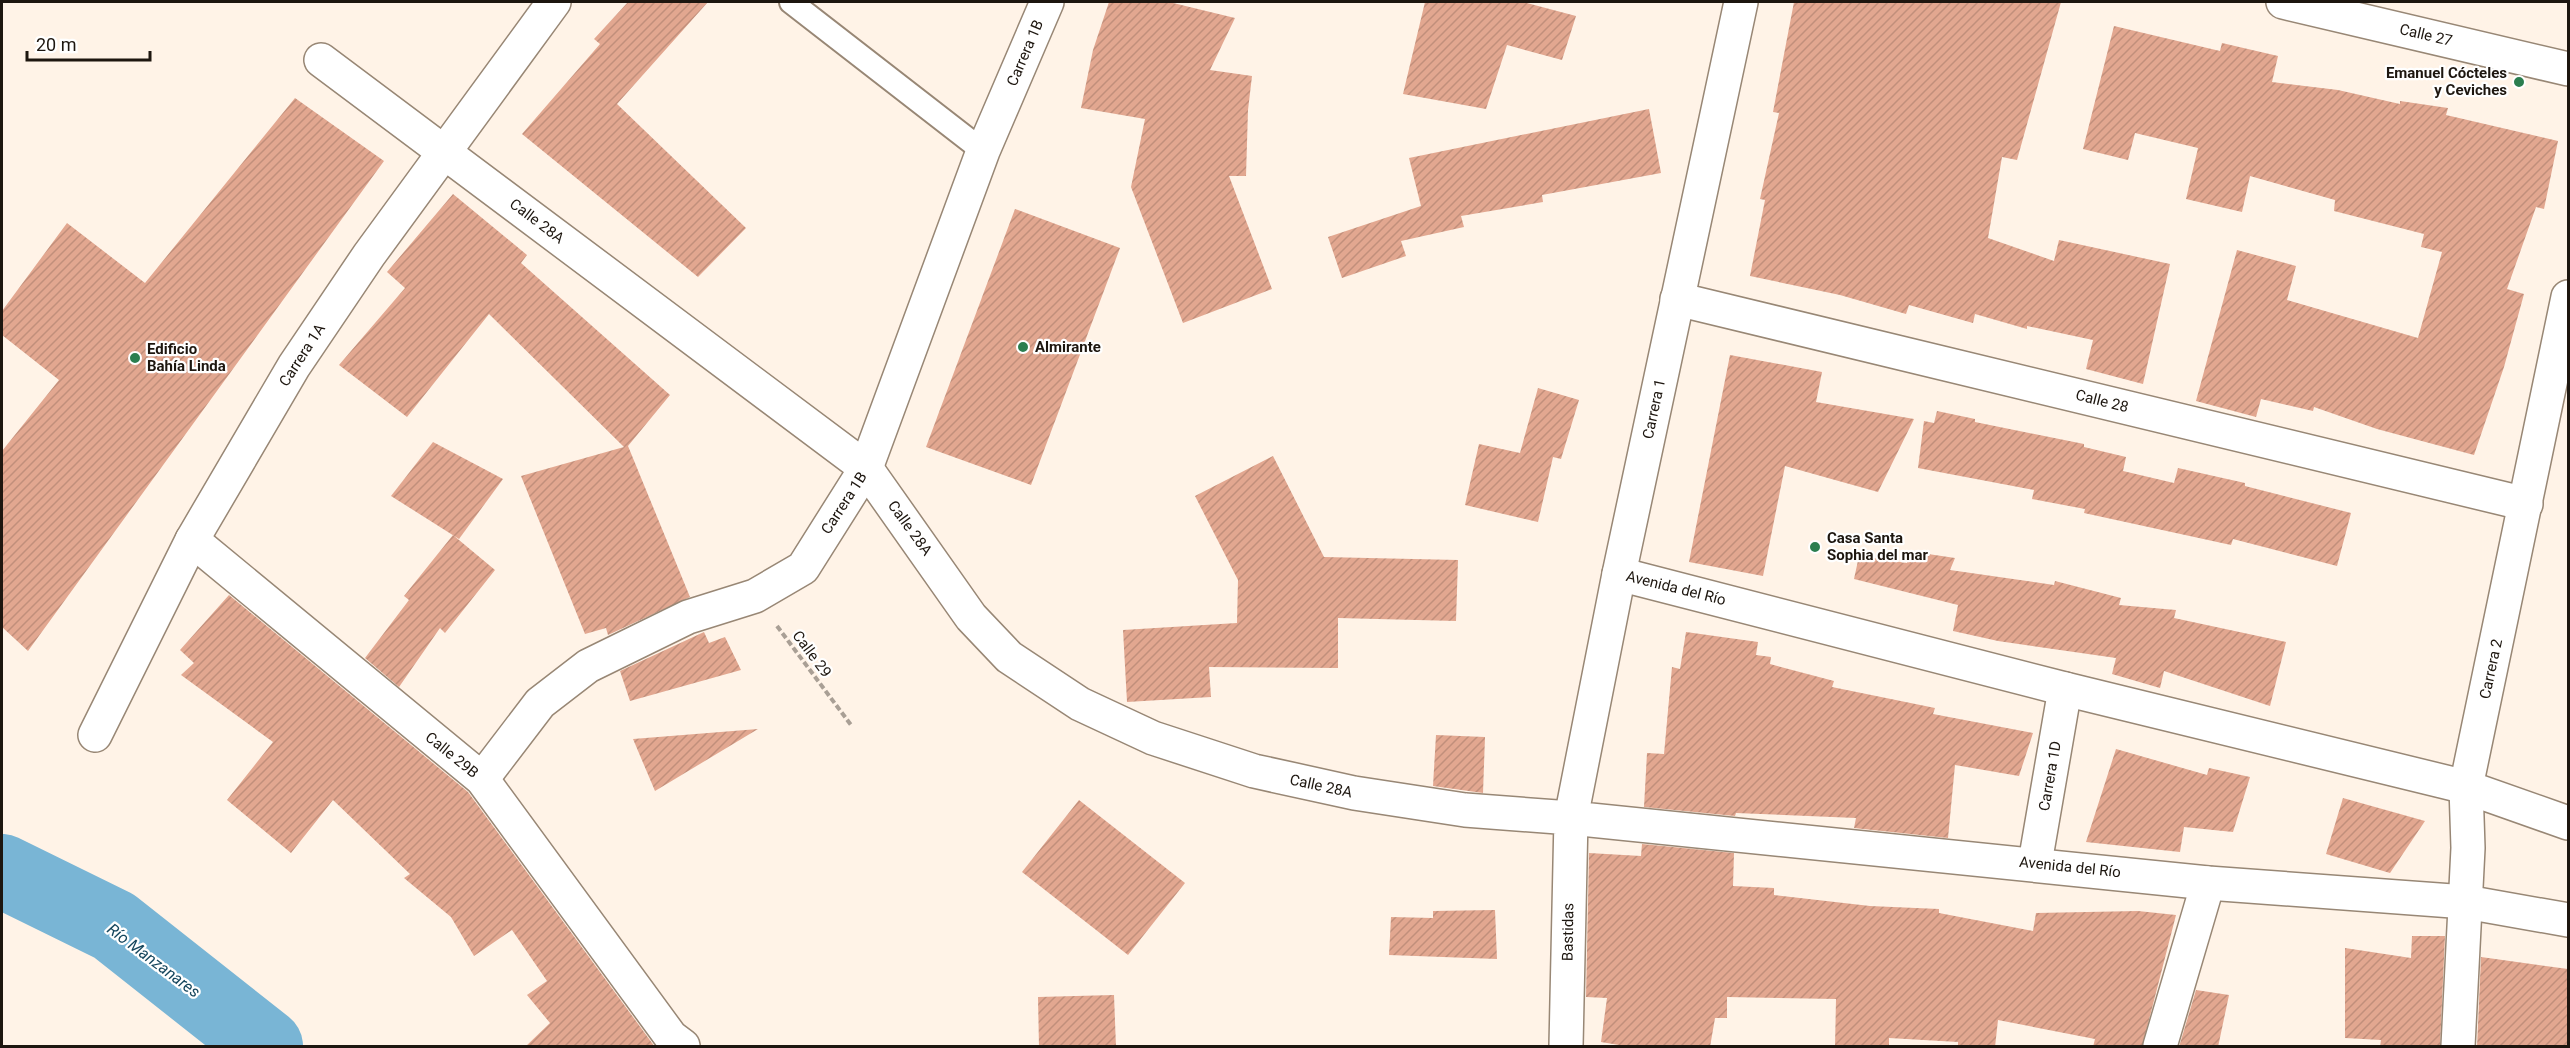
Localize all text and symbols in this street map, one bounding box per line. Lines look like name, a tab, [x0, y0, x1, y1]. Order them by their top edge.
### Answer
street label: Carrera 1B	[1003, 17, 1047, 89]
street label: Calle 27	[2398, 20, 2454, 50]
scale bar	[27, 24, 150, 62]
text: 20 m	[36, 34, 76, 55]
place label: Emanuel Cócteles y Ceviches	[2386, 64, 2507, 99]
marker: Emanuel Cócteles y Ceviches	[2512, 75, 2526, 89]
street label: Calle 28A	[506, 195, 568, 247]
street label: Carrera 1A	[275, 320, 329, 390]
place label: Almirante	[1035, 338, 1101, 356]
place label: Edificio Bahía Linda	[147, 340, 226, 375]
marker: Almirante	[1016, 340, 1030, 354]
marker: Edificio Bahía Linda	[128, 351, 142, 365]
street label: Carrera 1	[1639, 377, 1669, 441]
street label: Calle 28	[2074, 386, 2130, 416]
street label: Carrera 1B	[817, 469, 871, 537]
street label: Calle 28A	[884, 497, 936, 559]
place label: Casa Santa Sophia del mar	[1827, 529, 1929, 564]
marker: Casa Santa Sophia del mar	[1808, 540, 1822, 554]
street label: Avenida del Río	[1624, 567, 1728, 609]
street label: Calle 29	[789, 627, 835, 681]
street label: Carrera 2	[2476, 637, 2506, 701]
street label: Calle 29B	[422, 728, 482, 782]
street label: Carrera 1D	[2035, 740, 2065, 812]
street label: Calle 28A	[1288, 771, 1354, 801]
street label: Avenida del Río	[2018, 853, 2122, 881]
street label: Bastidas	[1558, 903, 1578, 961]
water label: Río Manzanares	[104, 919, 204, 1001]

